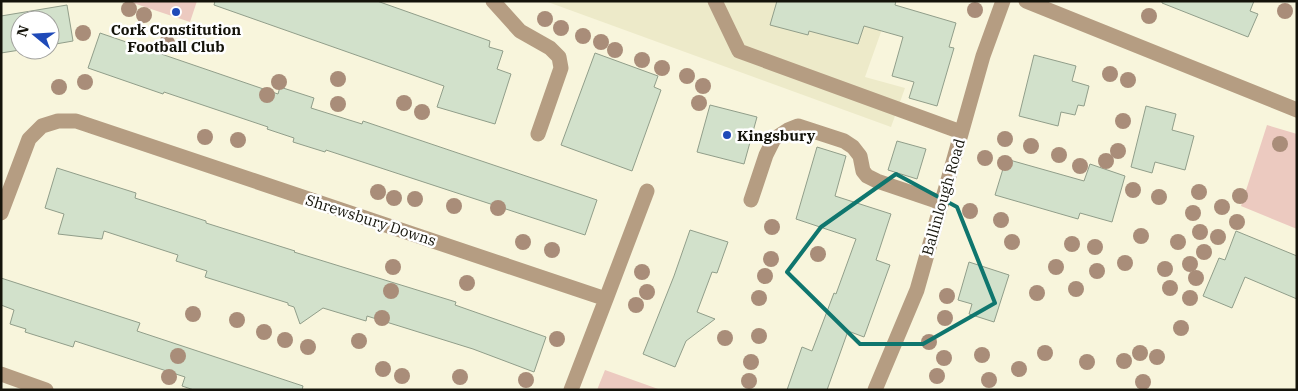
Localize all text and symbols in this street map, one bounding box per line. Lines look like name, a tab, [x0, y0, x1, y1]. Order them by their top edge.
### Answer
marker: Cork Constitution Football Club	[170, 6, 182, 18]
north arrow	[10, 10, 60, 60]
place label: Cork Constitution Football Club	[111, 20, 241, 56]
text: N	[12, 23, 33, 39]
place label: Kingsbury	[737, 126, 816, 145]
marker: Kingsbury	[721, 129, 733, 141]
street label: Ballinlough Road	[917, 136, 969, 258]
street label: Shrewsbury Downs	[303, 190, 439, 250]

